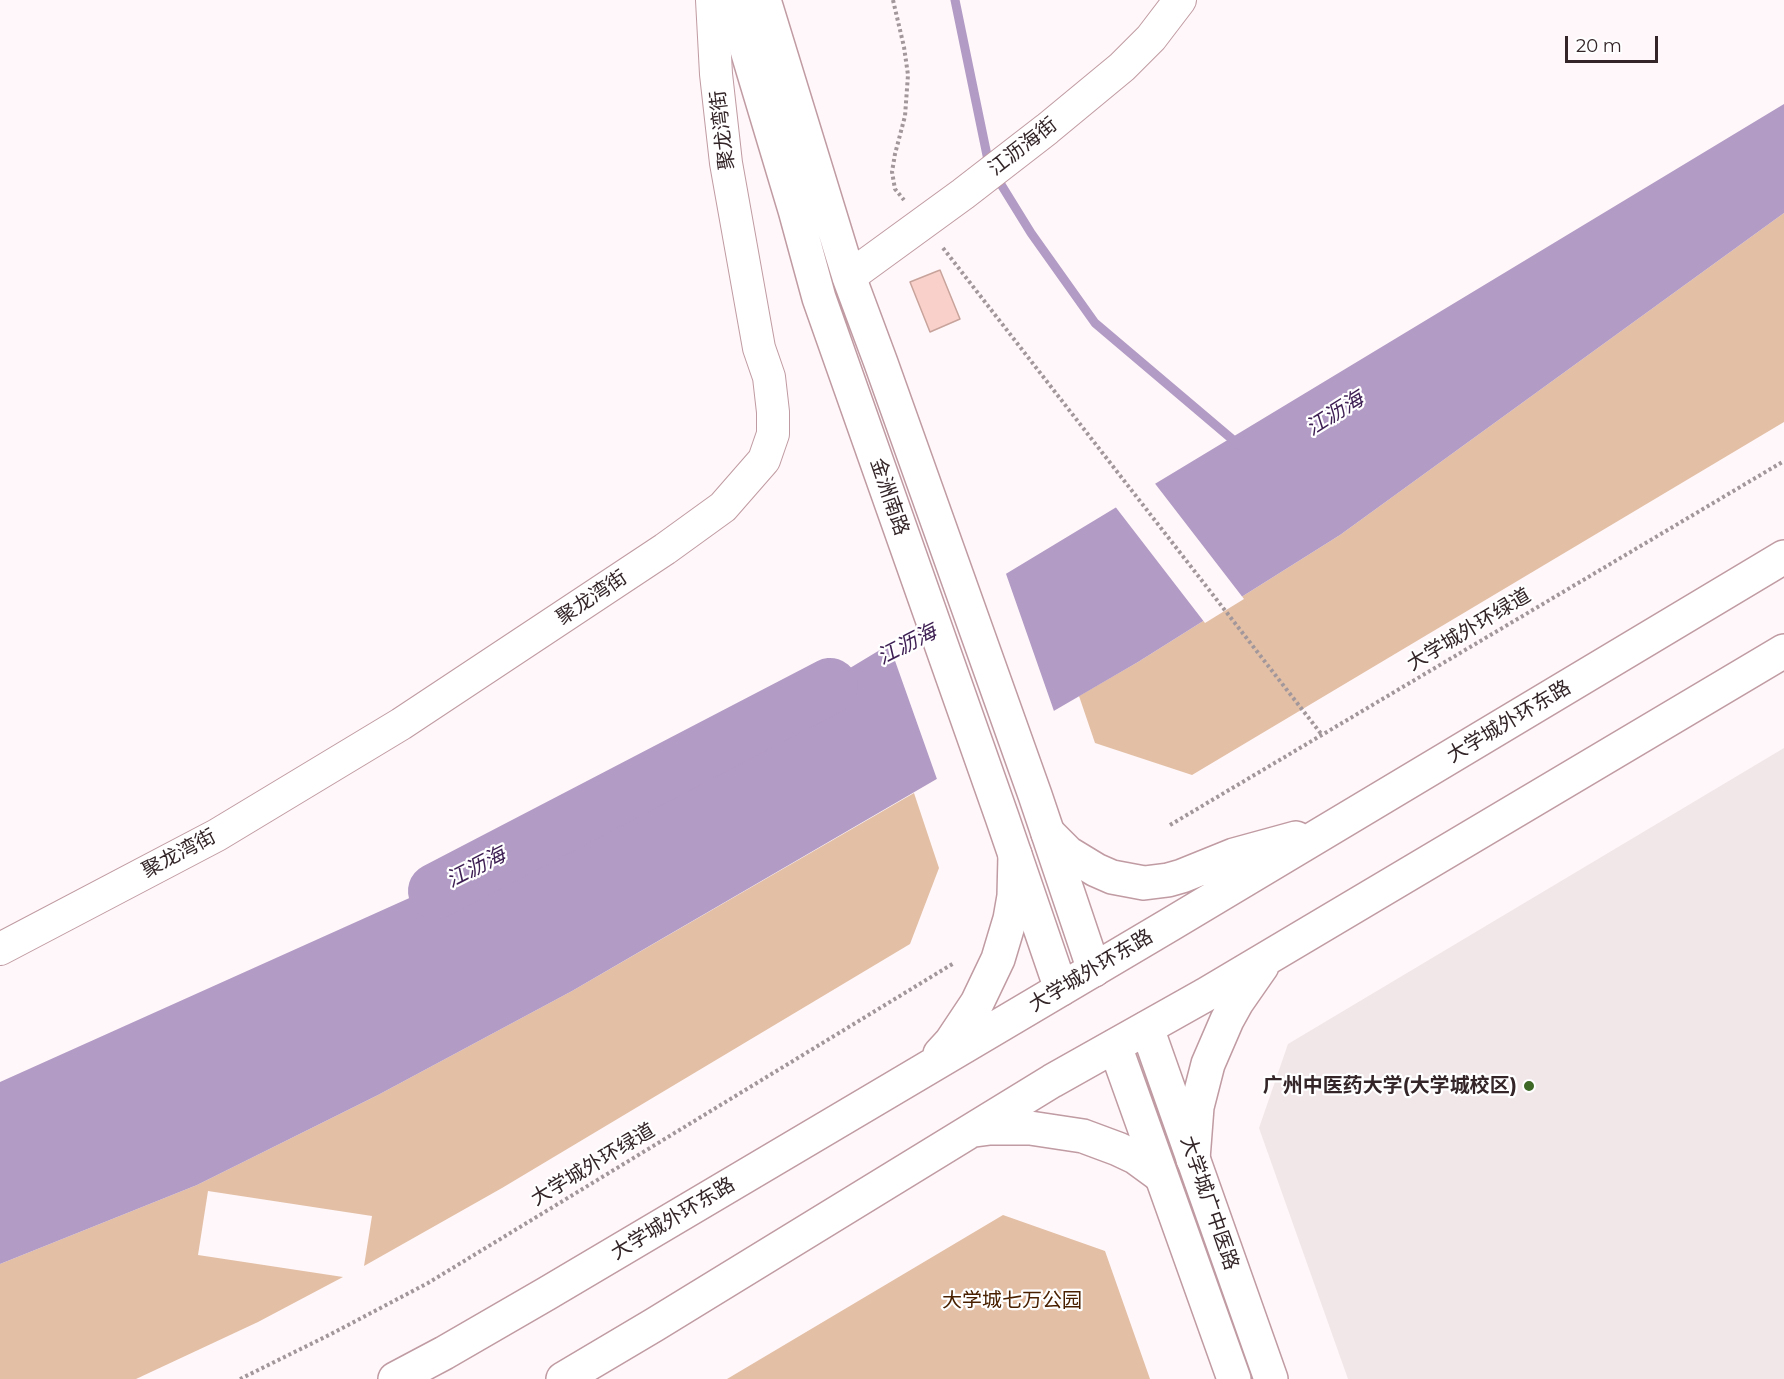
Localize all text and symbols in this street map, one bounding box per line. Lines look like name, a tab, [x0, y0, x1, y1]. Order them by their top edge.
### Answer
scale bar	[1568, 24, 1661, 62]
text: 20 m	[1576, 35, 1622, 57]
street label: 聚龙湾街	[706, 89, 740, 171]
street label: 江沥海街	[984, 113, 1062, 181]
water label: 江沥海	[1302, 387, 1368, 441]
street label: 金洲南路	[865, 455, 913, 539]
street label: 聚龙湾街	[552, 566, 632, 630]
street label: 大学城外环绿道	[1403, 584, 1535, 676]
water label: 江沥海	[873, 619, 941, 671]
street label: 大学城外环东路	[1443, 676, 1575, 768]
street label: 聚龙湾街	[138, 825, 220, 883]
water label: 江沥海	[442, 842, 510, 894]
street label: 大学城外环东路	[1025, 925, 1157, 1017]
place label: 广州中医药大学(大学城校区)	[1263, 1074, 1517, 1098]
marker: 广州中医药大学(大学城校区)	[1522, 1079, 1536, 1093]
street label: 大学城外环绿道	[527, 1119, 659, 1211]
street label: 大学城广中医路	[1175, 1133, 1243, 1273]
street label: 大学城外环东路	[607, 1173, 739, 1265]
park label: 大学城七万公园	[942, 1289, 1082, 1313]

